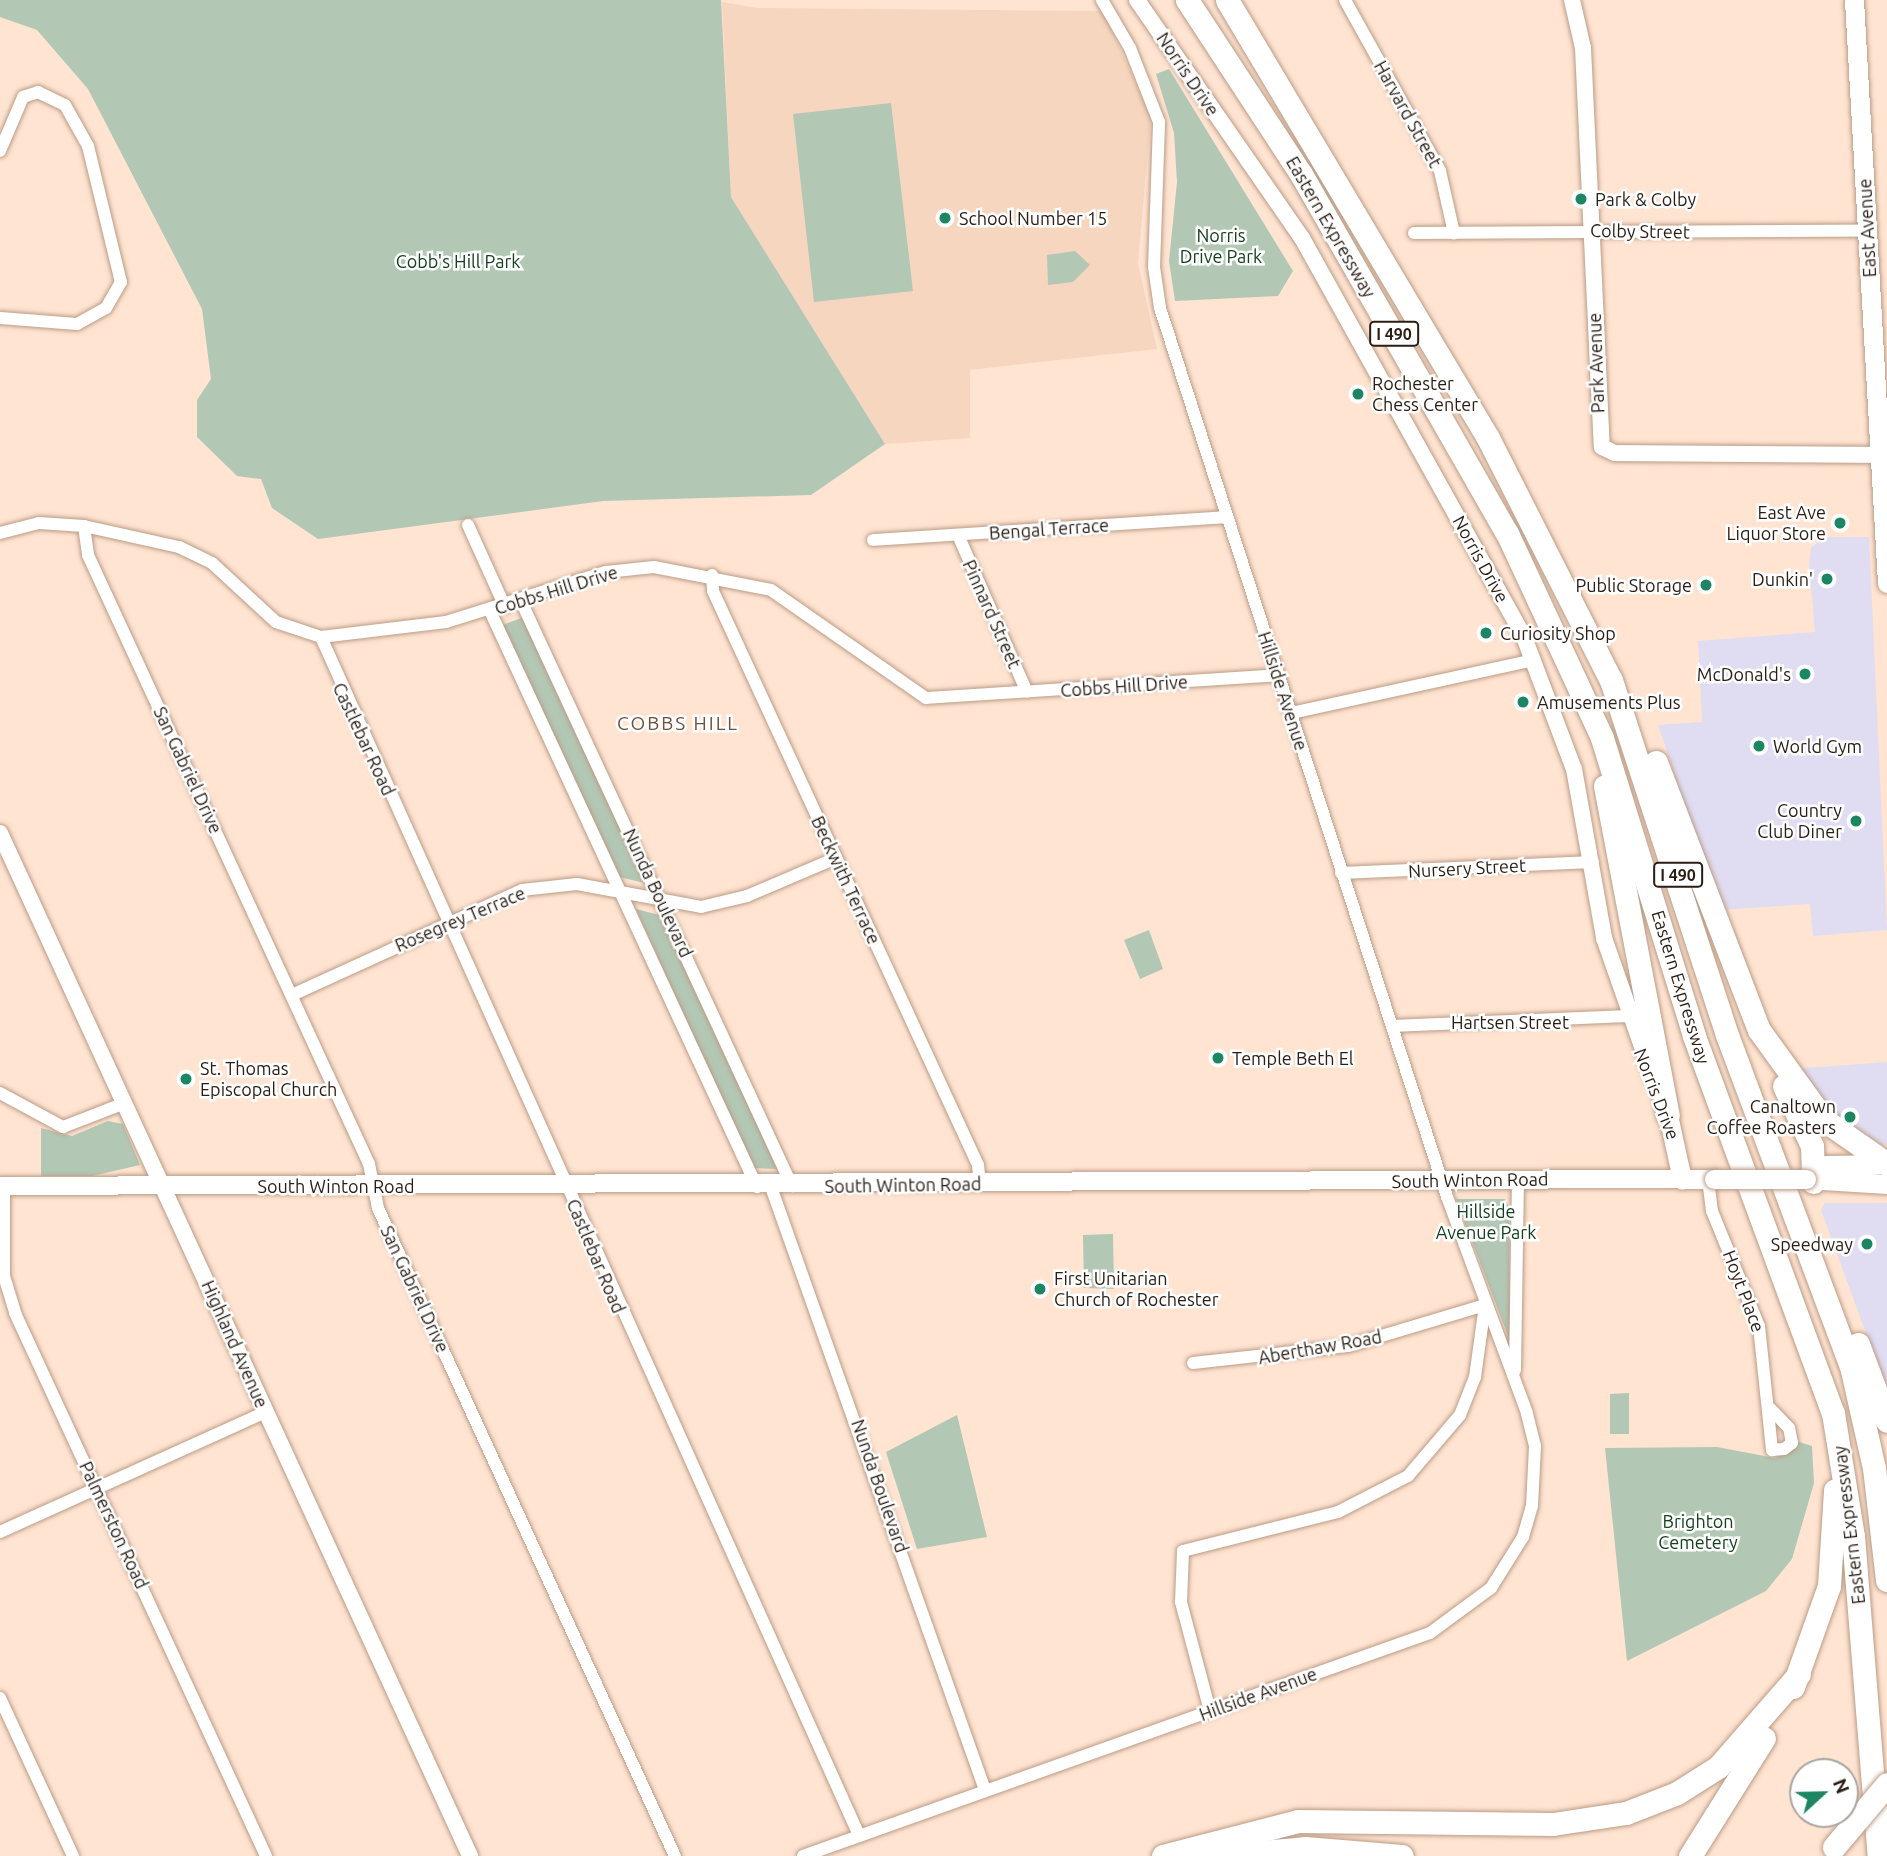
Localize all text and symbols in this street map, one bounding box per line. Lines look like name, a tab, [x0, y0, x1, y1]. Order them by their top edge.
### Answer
street label: Norris Drive	[1152, 28, 1224, 120]
street label: Harvard Street	[1370, 57, 1446, 171]
street label: Eastern Expressway	[1282, 153, 1380, 301]
street label: East Avenue	[1854, 178, 1880, 278]
place label: Park & Colby	[1595, 188, 1696, 210]
marker: Park & Colby	[1573, 191, 1589, 207]
place label: School Number 15	[959, 207, 1107, 229]
marker: School Number 15	[937, 210, 953, 226]
street label: Colby Street	[1590, 219, 1690, 243]
park label: Norris Drive Park	[1180, 225, 1262, 268]
park label: Cobb's Hill Park	[396, 250, 520, 272]
street label: Park Avenue	[1583, 312, 1609, 414]
road number: I 490	[1368, 322, 1420, 346]
place label: Rochester Chess Center	[1372, 373, 1478, 416]
marker: Rochester Chess Center	[1350, 386, 1366, 402]
place label: East Ave Liquor Store	[1726, 502, 1826, 544]
street label: Norris Drive	[1448, 512, 1514, 606]
street label: Bengal Terrace	[988, 514, 1110, 544]
marker: East Ave Liquor Store	[1832, 515, 1848, 531]
street label: Pinnard Street	[958, 556, 1026, 672]
street label: Cobbs Hill Drive	[492, 561, 620, 619]
place label: Dunkin'	[1752, 568, 1813, 590]
marker: Dunkin'	[1819, 571, 1835, 587]
place label: Public Storage	[1576, 574, 1692, 596]
marker: Public Storage	[1698, 577, 1714, 593]
place label: Curiosity Shop	[1500, 622, 1616, 644]
marker: Curiosity Shop	[1478, 625, 1494, 641]
street label: Hillside Avenue	[1254, 629, 1312, 753]
place label: McDonald's	[1697, 663, 1791, 685]
marker: McDonald's	[1797, 666, 1813, 682]
street label: Cobbs Hill Drive	[1060, 671, 1188, 701]
street label: Castlebar Road	[328, 679, 400, 799]
place label: Amusements Plus	[1537, 691, 1681, 713]
marker: Amusements Plus	[1515, 694, 1531, 710]
street label: San Gabriel Drive	[149, 703, 227, 837]
district label: COBBS HILL	[618, 713, 738, 735]
place label: World Gym	[1773, 735, 1862, 757]
marker: World Gym	[1751, 738, 1767, 754]
place label: Country Club Diner	[1757, 800, 1842, 842]
street label: Beckwith Terrace	[807, 812, 885, 948]
marker: Country Club Diner	[1848, 813, 1864, 829]
street label: Nunda Boulevard	[619, 825, 697, 961]
street label: Nursery Street	[1408, 854, 1526, 882]
road number: I 490	[1652, 862, 1704, 888]
street label: Rosegrey Terrace	[392, 882, 528, 956]
street label: Eastern Expressway	[1647, 908, 1715, 1066]
street label: Hartsen Street	[1451, 1011, 1569, 1033]
street label: Norris Drive	[1630, 1045, 1684, 1143]
place label: Temple Beth El	[1232, 1047, 1354, 1069]
marker: Temple Beth El	[1210, 1050, 1226, 1066]
place label: St. Thomas Episcopal Church	[200, 1058, 337, 1100]
marker: St. Thomas Episcopal Church	[178, 1071, 194, 1087]
place label: Canaltown Coffee Roasters	[1706, 1096, 1836, 1138]
marker: Canaltown Coffee Roasters	[1842, 1109, 1858, 1125]
street label: South Winton Road	[1391, 1168, 1549, 1192]
street label: South Winton Road	[824, 1173, 982, 1197]
street label: South Winton Road	[258, 1175, 414, 1197]
street label: Castlebar Road	[562, 1196, 630, 1316]
park label: Hillside Avenue Park	[1436, 1201, 1536, 1244]
street label: San Gabriel Drive	[376, 1222, 454, 1356]
place label: Speedway	[1771, 1233, 1853, 1255]
marker: Speedway	[1859, 1236, 1875, 1252]
street label: Hoyt Place	[1719, 1247, 1769, 1335]
place label: First Unitarian Church of Rochester	[1054, 1268, 1219, 1310]
street label: Highland Avenue	[197, 1277, 273, 1411]
marker: First Unitarian Church of Rochester	[1032, 1281, 1048, 1297]
street label: Aberthaw Road	[1256, 1325, 1384, 1369]
street label: Nunda Boulevard	[847, 1417, 913, 1555]
street label: Eastern Expressway	[1829, 1445, 1869, 1605]
street label: Palmerston Road	[75, 1458, 153, 1592]
park label: Brighton Cemetery	[1658, 1511, 1738, 1554]
street label: Hillside Avenue	[1196, 1663, 1320, 1725]
north arrow	[1789, 1758, 1859, 1828]
text: N	[1829, 1775, 1854, 1797]

